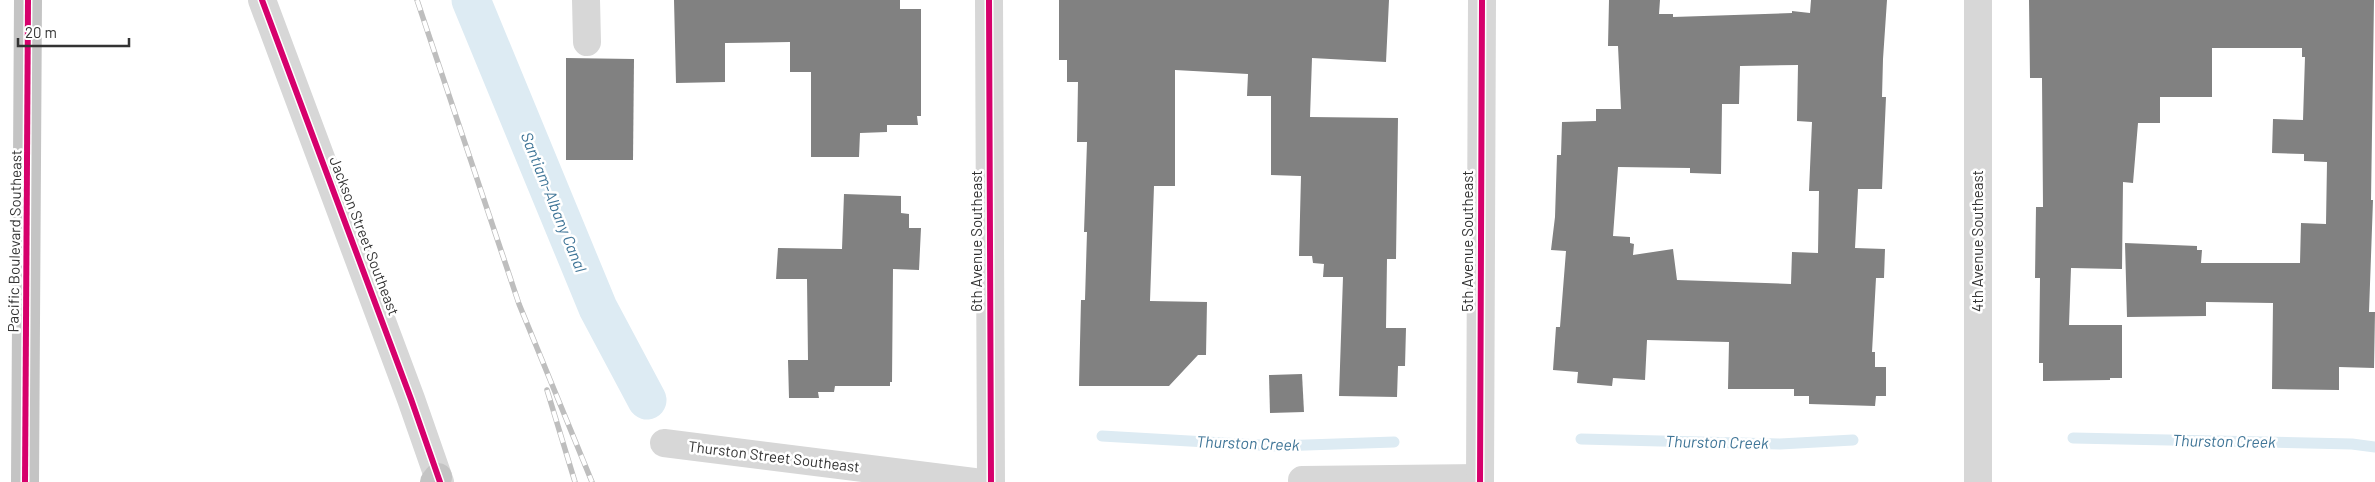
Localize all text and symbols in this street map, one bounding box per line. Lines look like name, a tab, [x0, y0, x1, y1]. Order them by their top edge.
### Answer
scale bar	[18, 15, 129, 47]
text: 20 m	[25, 23, 57, 41]
water label: Santiam-Albany Canal	[518, 129, 591, 275]
street label: Pacific Boulevard Southeast	[3, 149, 25, 333]
street label: Jackson Street Southeast	[326, 154, 404, 318]
street label: 6th Avenue Southeast	[967, 170, 985, 312]
street label: 5th Avenue Southeast	[1458, 170, 1476, 312]
street label: 4th Avenue Southeast	[1968, 170, 1986, 312]
water label: Thurston Creek	[2172, 430, 2276, 451]
water label: Thurston Creek	[1196, 431, 1300, 454]
water label: Thurston Creek	[1665, 431, 1769, 452]
street label: Thurston Street Southeast	[687, 437, 861, 475]

